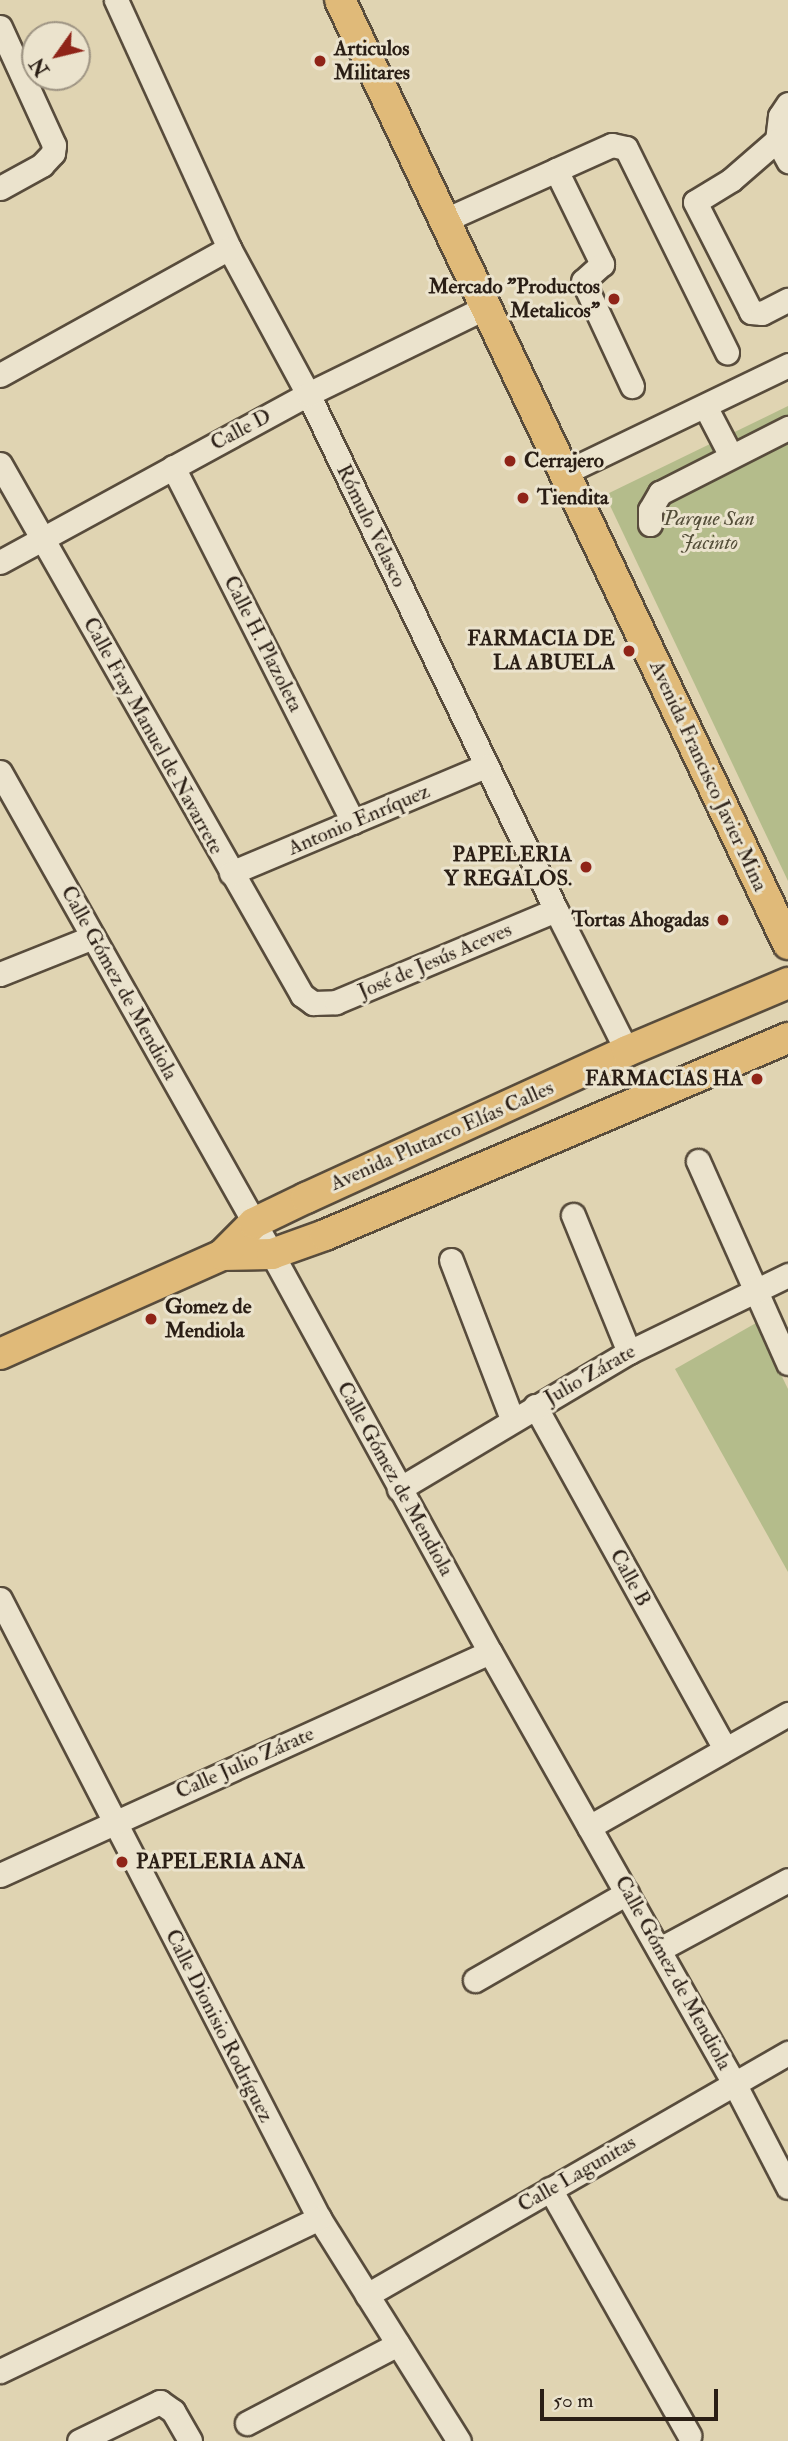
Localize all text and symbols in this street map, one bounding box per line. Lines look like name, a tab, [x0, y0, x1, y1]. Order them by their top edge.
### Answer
north arrow	[21, 21, 91, 91]
place label: Articulos Militares	[334, 36, 410, 86]
text: N	[26, 53, 55, 80]
marker: Articulos Militares	[312, 53, 328, 69]
place label: Mercado "Productos Metalicos"	[429, 274, 600, 324]
marker: Mercado "Productos Metalicos"	[606, 291, 622, 307]
street label: Calle D	[206, 404, 276, 456]
place label: Cerrajero	[524, 448, 604, 474]
marker: Cerrajero	[502, 453, 518, 469]
street label: Rómulo Velasco	[330, 461, 412, 591]
place label: Tiendita	[537, 485, 609, 511]
marker: Tiendita	[515, 490, 531, 506]
park label: Parque San Jacinto	[663, 506, 755, 556]
street label: Calle H. Plazoleta	[218, 572, 308, 716]
street label: Calle Fray Manuel de Navarrete	[77, 613, 229, 859]
place label: FARMACIA DE LA ABUELA	[467, 626, 615, 676]
marker: FARMACIA DE LA ABUELA	[621, 643, 637, 659]
street label: Avenida Francisco Javier Mina	[643, 657, 773, 895]
street label: Antonio Enríquez	[284, 779, 434, 861]
place label: PAPELERIA Y REGALOS.	[444, 842, 572, 892]
marker: PAPELERIA Y REGALOS.	[578, 859, 594, 875]
street label: Calle Gómez de Mendiola	[55, 882, 183, 1084]
place label: Tortas Ahogadas	[572, 907, 709, 933]
marker: Tortas Ahogadas	[715, 912, 731, 928]
street label: José de Jesús Aceves	[355, 917, 515, 1005]
place label: FARMACIAS HA	[585, 1066, 743, 1092]
marker: FARMACIAS HA	[749, 1071, 765, 1087]
street label: Avenida Plutarco Elías Calles	[327, 1075, 557, 1197]
place label: Gomez de Mendiola	[165, 1294, 251, 1344]
marker: Gomez de Mendiola	[143, 1311, 159, 1327]
street label: Julio Zárate	[540, 1339, 640, 1411]
street label: Calle Gómez de Mendiola	[331, 1378, 459, 1580]
street label: Calle B	[604, 1545, 656, 1611]
street label: Calle Julio Zárate	[172, 1721, 318, 1805]
place label: PAPELERIA ANA	[136, 1849, 305, 1875]
marker: PAPELERIA ANA	[114, 1854, 130, 1870]
street label: Calle Gómez de Mendiola	[609, 1872, 737, 2074]
street label: Calle Dionisio Rodríguez	[159, 1925, 279, 2127]
street label: Calle Lagunitas	[514, 2130, 640, 2218]
scale bar	[543, 2374, 722, 2418]
text: 50 m	[553, 2387, 594, 2414]

